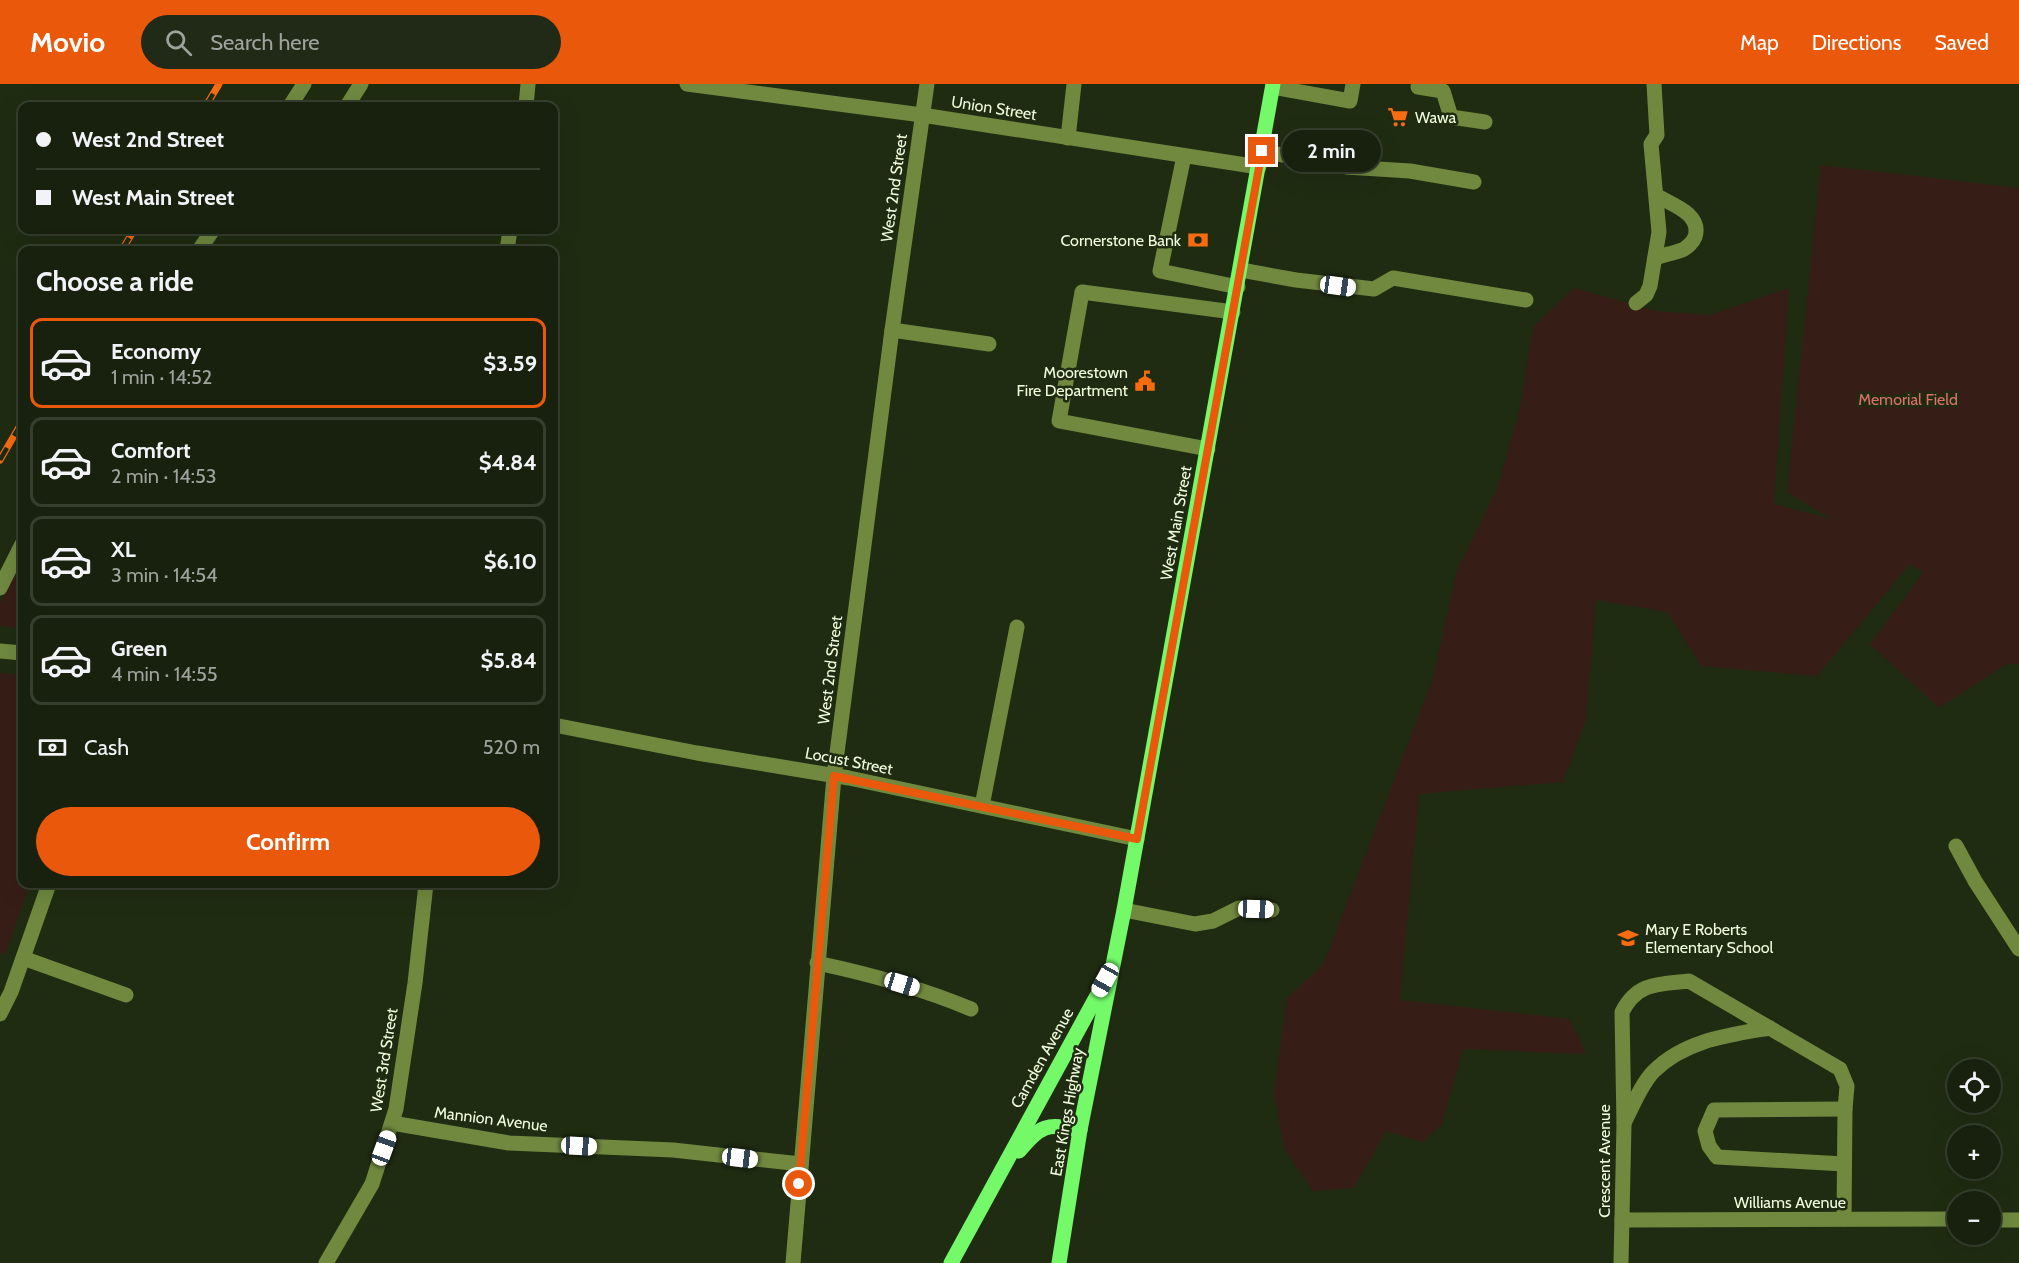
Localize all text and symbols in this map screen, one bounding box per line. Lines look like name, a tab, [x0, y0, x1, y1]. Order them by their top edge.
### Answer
search box	[141, 15, 561, 69]
text: Movio	[30, 25, 105, 59]
icon: search	[162, 26, 195, 59]
text: Search here	[210, 29, 320, 56]
text: Map	[1740, 30, 1779, 55]
text: Directions	[1812, 30, 1901, 55]
text: Saved	[1934, 30, 1989, 55]
street label: Union Street	[950, 92, 1039, 124]
supermarket icon: Wawa	[1386, 105, 1410, 129]
place label: Wawa	[1415, 108, 1457, 127]
text: West 2nd Street	[72, 126, 224, 153]
callout: 2 min	[1283, 130, 1382, 172]
street label: West 2nd Street	[877, 132, 911, 243]
route end	[1248, 137, 1275, 164]
text: 2 min	[1307, 139, 1356, 163]
text: West Main Street	[72, 184, 234, 211]
bank icon: Cornerstone Bank	[1186, 228, 1210, 252]
place label: Cornerstone Bank	[1060, 231, 1182, 250]
text: Choose a ride	[36, 265, 194, 298]
car	[1319, 275, 1357, 297]
icon: car	[39, 336, 93, 390]
text: Economy	[111, 338, 201, 365]
text: $3.59	[483, 350, 537, 377]
place label: Moorestown Fire Department	[1017, 363, 1129, 400]
text: 1 min · 14:52	[111, 365, 212, 389]
public building icon: Moorestown Fire Department	[1133, 369, 1157, 393]
park label: Memorial Field	[1858, 390, 1958, 409]
icon: car	[39, 435, 93, 489]
text: Comfort	[111, 437, 190, 464]
text: $4.84	[479, 449, 537, 476]
text: 2 min · 14:53	[111, 464, 217, 488]
street label: West Main Street	[1157, 464, 1196, 582]
icon: car	[39, 534, 93, 588]
text: XL	[111, 536, 136, 563]
text: $6.10	[484, 548, 537, 575]
text: 3 min · 14:54	[111, 563, 218, 587]
street label: West 2nd Street	[814, 614, 846, 725]
icon: car	[39, 633, 93, 687]
text: Green	[111, 635, 167, 662]
text: $5.84	[481, 647, 537, 674]
text: 4 min · 14:55	[111, 662, 218, 686]
icon: cash	[36, 731, 69, 764]
text: Cash	[84, 734, 129, 761]
text: 520 m	[483, 735, 540, 759]
street label: Locust Street	[803, 743, 895, 779]
button: Confirm	[36, 807, 540, 876]
car	[1238, 899, 1274, 919]
place label: Mary E Roberts Elementary School	[1645, 920, 1773, 957]
school or university icon: Mary E Roberts Elementary School	[1616, 926, 1640, 950]
car	[1088, 960, 1122, 1000]
car	[882, 970, 922, 998]
street label: Camden Avenue	[1007, 1004, 1077, 1112]
street label: West 3rd Street	[366, 1006, 402, 1114]
street label: East Kings Highway	[1046, 1046, 1088, 1178]
map controls	[1947, 1059, 2001, 1245]
button: locate	[1947, 1059, 2001, 1113]
street label: Mannion Avenue	[433, 1103, 549, 1135]
street label: Crescent Avenue	[1595, 1104, 1614, 1218]
button: +	[1947, 1125, 2001, 1179]
car	[369, 1128, 399, 1168]
car	[561, 1136, 597, 1156]
car	[721, 1147, 759, 1169]
route start	[785, 1170, 812, 1197]
button: −	[1947, 1191, 2001, 1245]
street label: Williams Avenue	[1734, 1193, 1846, 1212]

